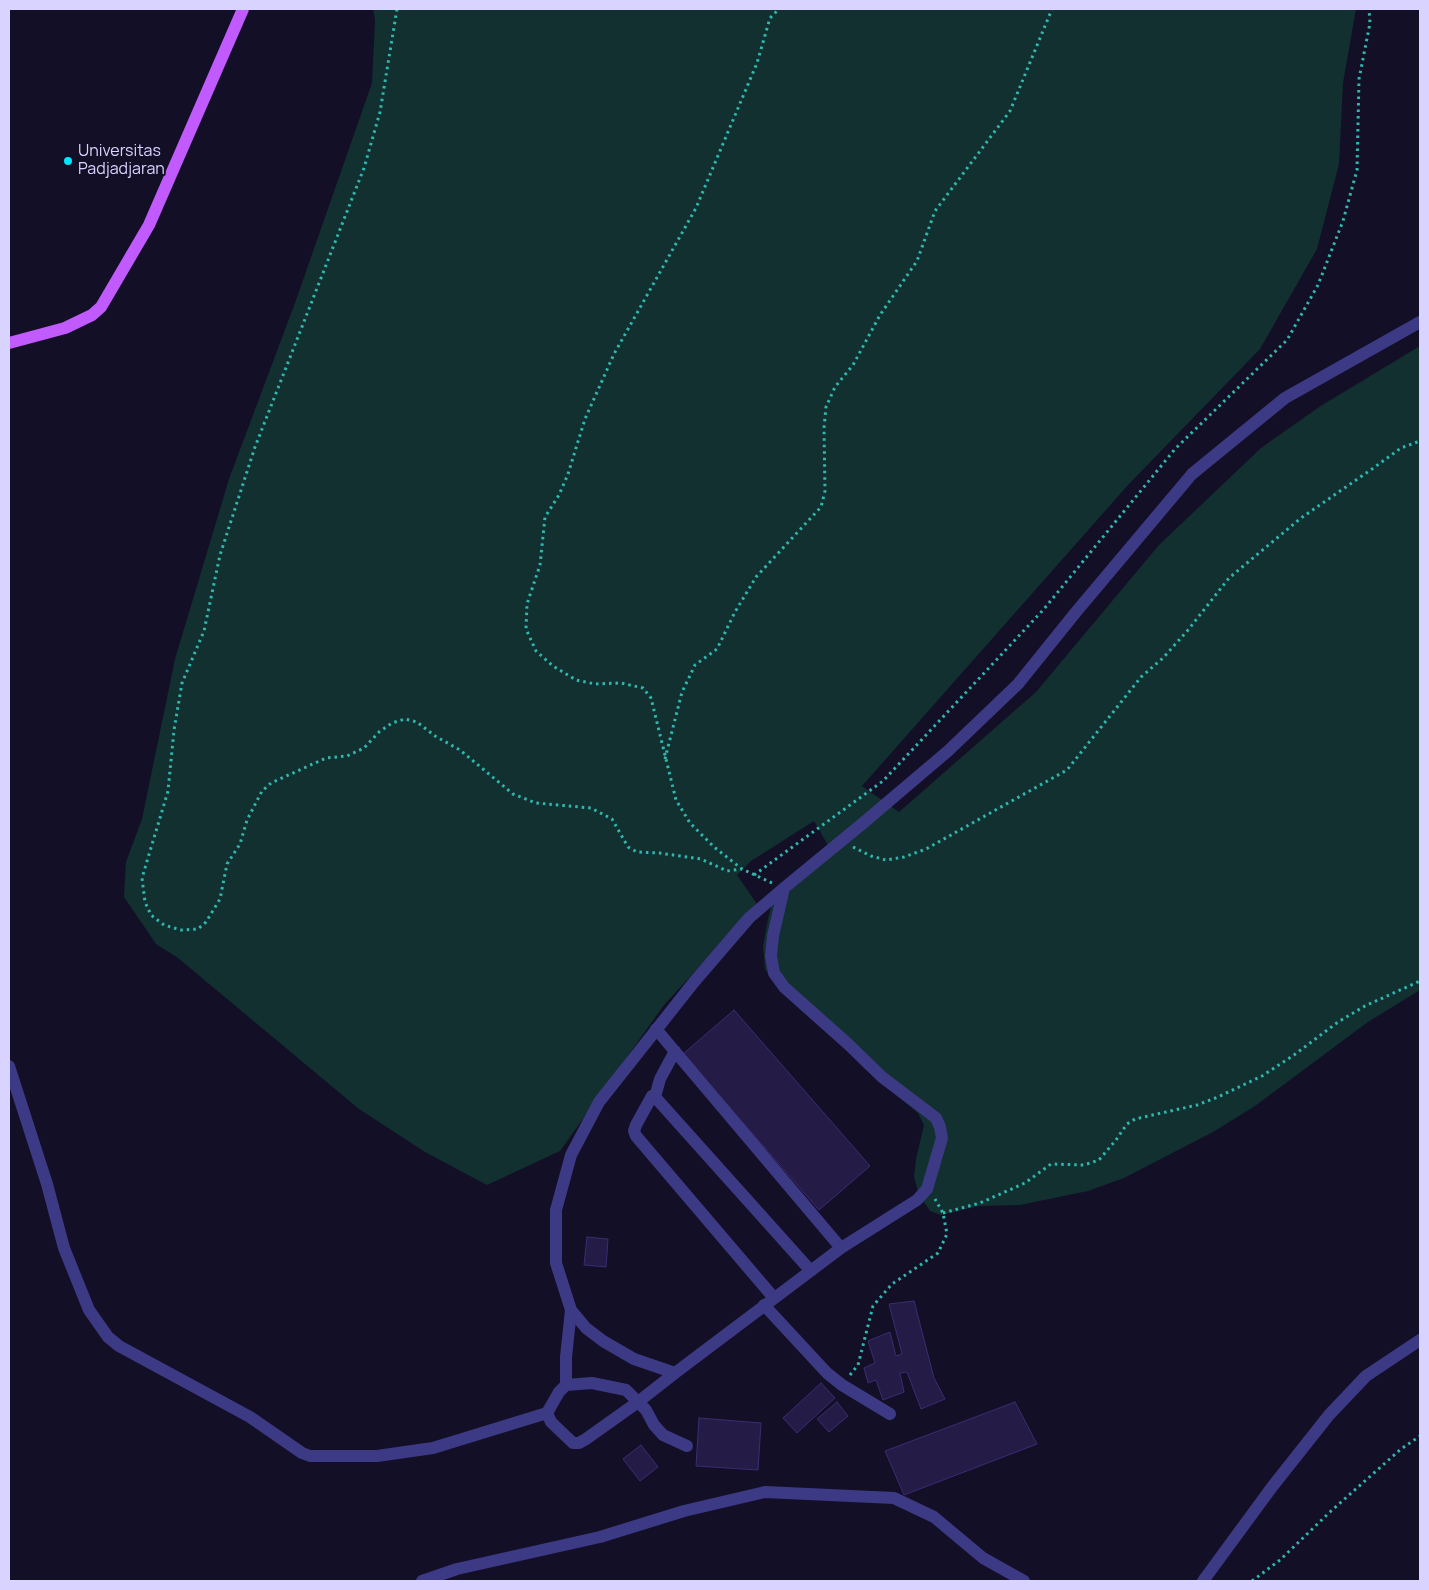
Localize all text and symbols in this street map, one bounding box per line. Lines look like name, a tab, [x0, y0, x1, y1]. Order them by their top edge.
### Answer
place label: Universitas Padjadjaran	[78, 142, 165, 180]
marker: Universitas Padjadjaran	[62, 155, 74, 167]

